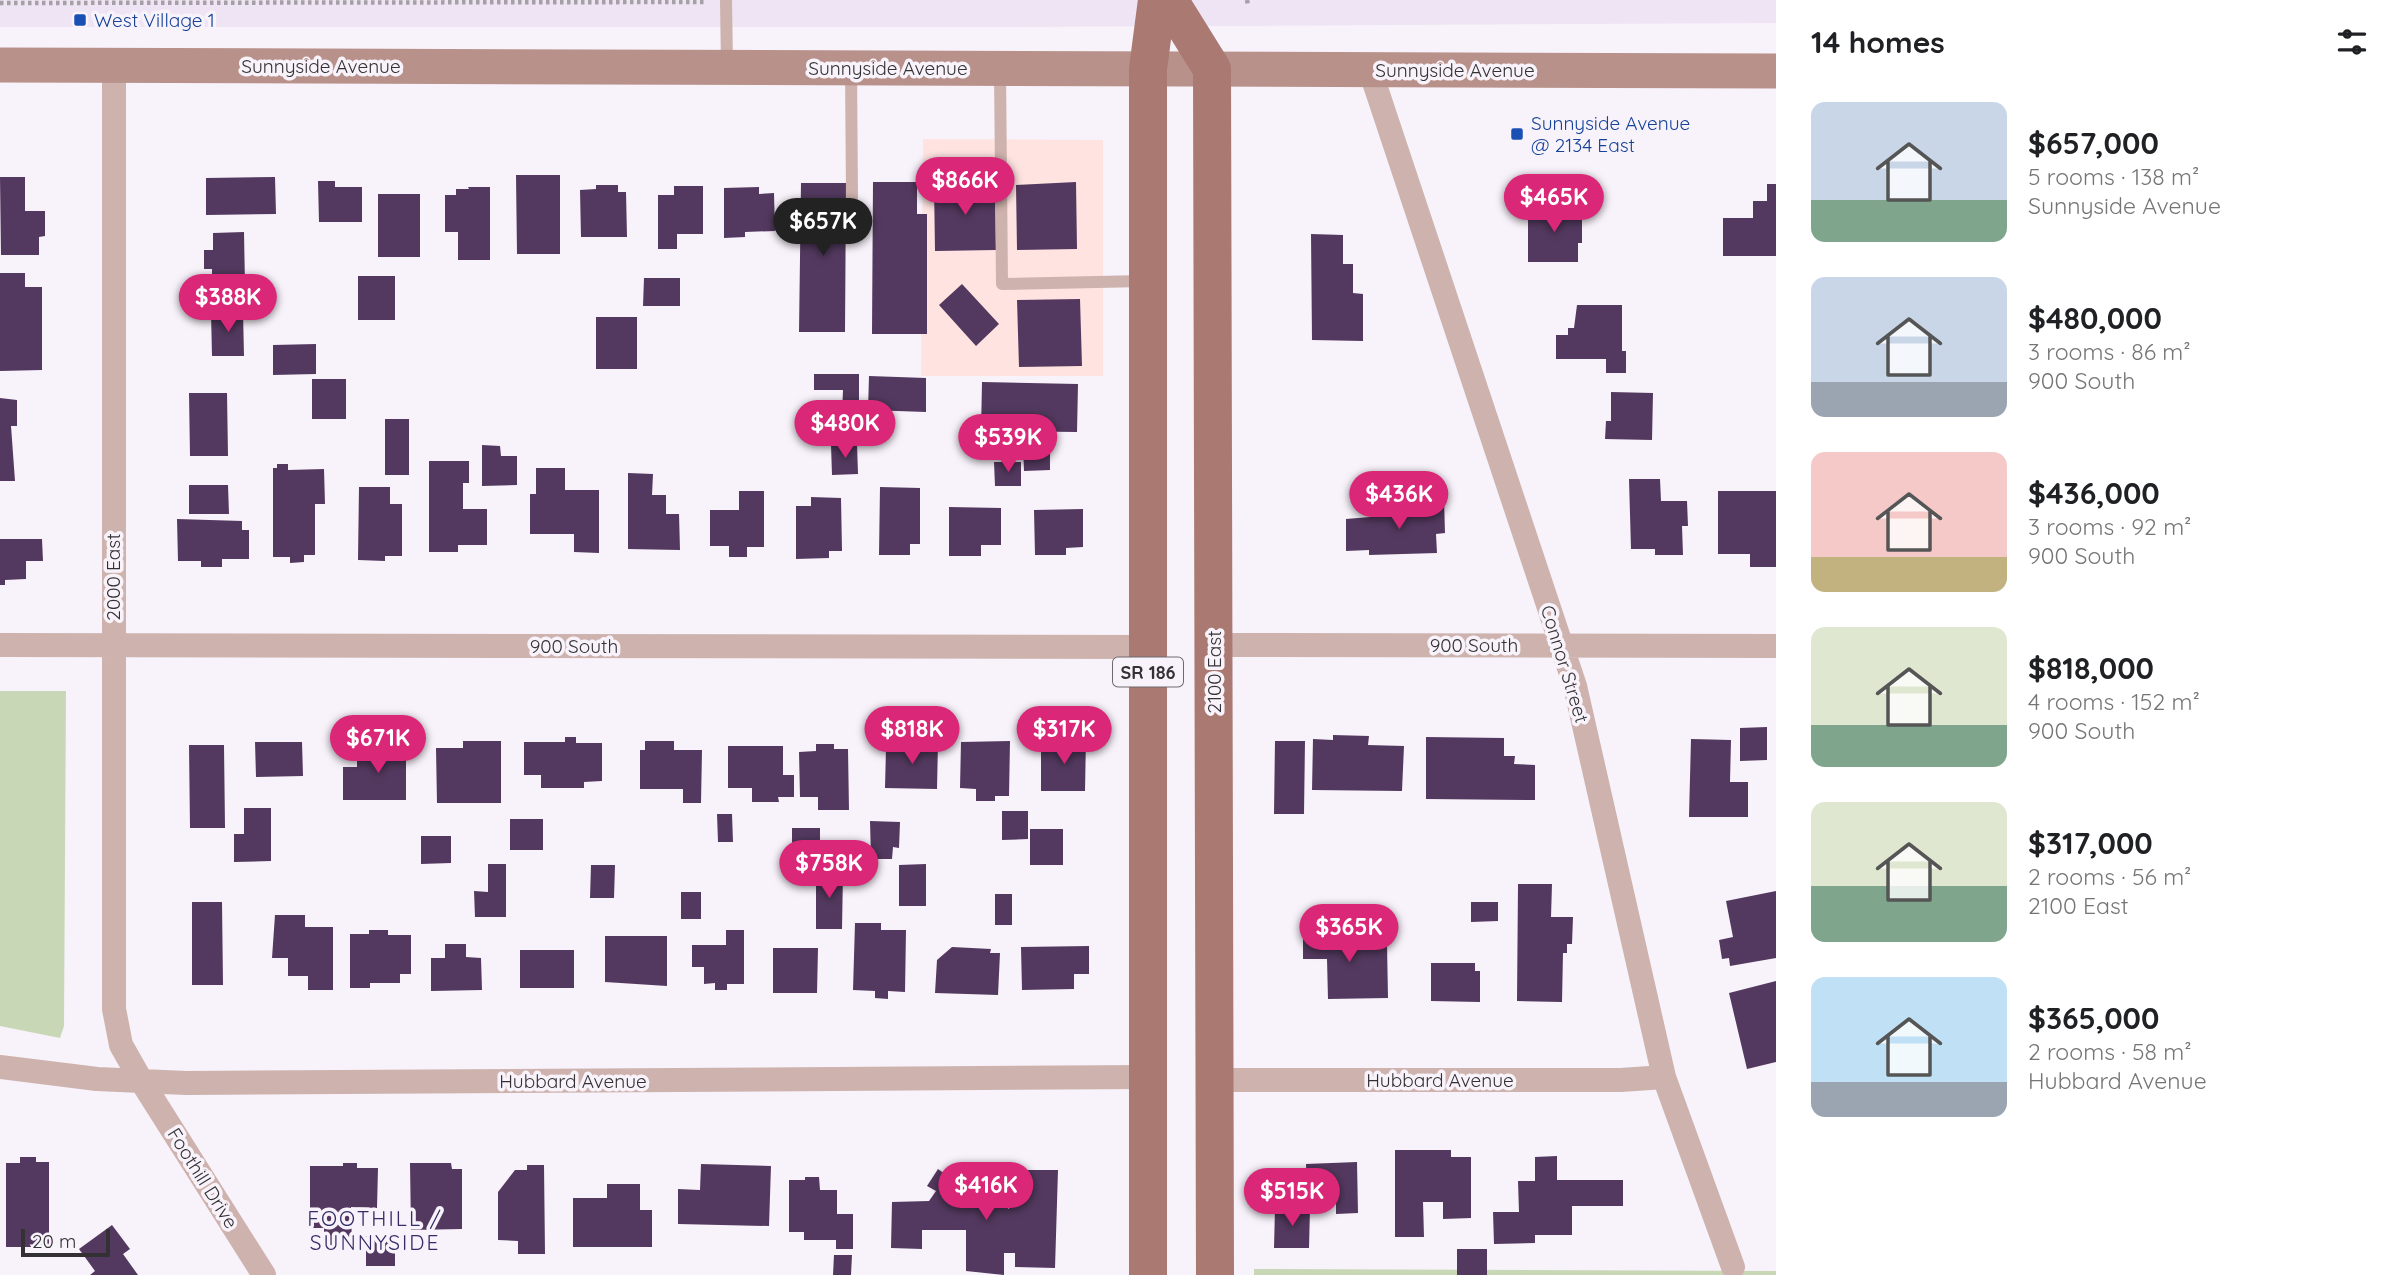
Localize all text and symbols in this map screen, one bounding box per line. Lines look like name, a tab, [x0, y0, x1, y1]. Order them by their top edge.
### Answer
place label: West Village 1	[94, 8, 215, 32]
marker: West Village 1	[72, 12, 88, 28]
text: 14 homes	[1811, 23, 1945, 61]
icon: filters	[2333, 23, 2371, 61]
street label: Sunnyside Avenue	[241, 54, 401, 78]
street label: Sunnyside Avenue	[808, 56, 968, 80]
street label: Sunnyside Avenue	[1375, 58, 1535, 82]
place label: Sunnyside Avenue @ 2134 East	[1531, 111, 1690, 157]
text: $657,000	[2028, 124, 2159, 162]
marker: Sunnyside Avenue @ 2134 East	[1509, 126, 1525, 142]
icon: home	[1867, 130, 1951, 214]
pin: $866K	[916, 158, 1014, 217]
text: 5 rooms · 138 m²	[2028, 162, 2199, 191]
text: $866K	[932, 165, 998, 194]
pin: $465K	[1505, 174, 1603, 234]
text: $465K	[1520, 182, 1588, 211]
text: Sunnyside Avenue	[2028, 191, 2221, 220]
pin: $657K	[774, 198, 872, 258]
text: $657K	[789, 206, 857, 235]
pin: $388K	[179, 274, 277, 334]
text: $388K	[195, 282, 261, 311]
text: $480,000	[2028, 299, 2162, 337]
icon: home	[1867, 305, 1951, 389]
text: 3 rooms · 86 m²	[2028, 337, 2191, 366]
text: 900 South	[2028, 366, 2135, 395]
pin: $480K	[796, 400, 894, 460]
text: $480K	[810, 408, 880, 437]
pin: $539K	[959, 414, 1057, 474]
text: $539K	[974, 422, 1042, 451]
pin: $436K	[1350, 472, 1448, 531]
text: $436,000	[2028, 474, 2160, 512]
text: $436K	[1365, 479, 1433, 508]
icon: home	[1867, 480, 1951, 564]
text: 3 rooms · 92 m²	[2028, 512, 2191, 541]
street label: 2000 East	[101, 533, 125, 621]
text: 900 South	[2028, 541, 2135, 570]
street label: Connor Street	[1536, 602, 1594, 726]
street label: 2100 East	[1202, 630, 1226, 714]
street label: 900 South	[1430, 633, 1518, 657]
street label: 900 South	[530, 634, 618, 658]
text: $818,000	[2028, 649, 2154, 687]
icon: home	[1867, 655, 1951, 739]
road number: SR 186	[1113, 658, 1183, 686]
text: 4 rooms · 152 m²	[2028, 687, 2200, 716]
pin: $818K	[863, 706, 961, 766]
pin: $317K	[1015, 706, 1113, 766]
text: $818K	[881, 714, 943, 743]
text: $317K	[1033, 714, 1095, 743]
pin: $671K	[329, 716, 427, 775]
text: 900 South	[2028, 716, 2135, 745]
text: $671K	[346, 723, 410, 752]
text: $317,000	[2028, 824, 2153, 862]
icon: home	[1867, 830, 1951, 914]
pin: $758K	[780, 841, 878, 900]
text: $758K	[795, 848, 863, 877]
text: 2 rooms · 56 m²	[2028, 862, 2191, 891]
text: 2100 East	[2028, 891, 2129, 920]
pin: $365K	[1300, 904, 1398, 964]
text: $365K	[1315, 912, 1383, 941]
text: $365,000	[2028, 999, 2159, 1037]
icon: home	[1867, 1005, 1951, 1089]
text: 2 rooms · 58 m²	[2028, 1037, 2191, 1066]
text: Hubbard Avenue	[2028, 1066, 2207, 1095]
street label: Hubbard Avenue	[1366, 1068, 1514, 1092]
street label: Hubbard Avenue	[499, 1069, 647, 1093]
street label: Foothill Drive	[163, 1123, 243, 1233]
pin: $416K	[937, 1162, 1035, 1222]
pin: $515K	[1243, 1168, 1341, 1228]
text: $416K	[954, 1170, 1018, 1199]
text: $515K	[1260, 1176, 1324, 1205]
district label: FOOTHILL / SUNNYSIDE	[307, 1205, 443, 1255]
scale bar	[21, 1226, 110, 1258]
text: 20 m	[32, 1229, 76, 1253]

